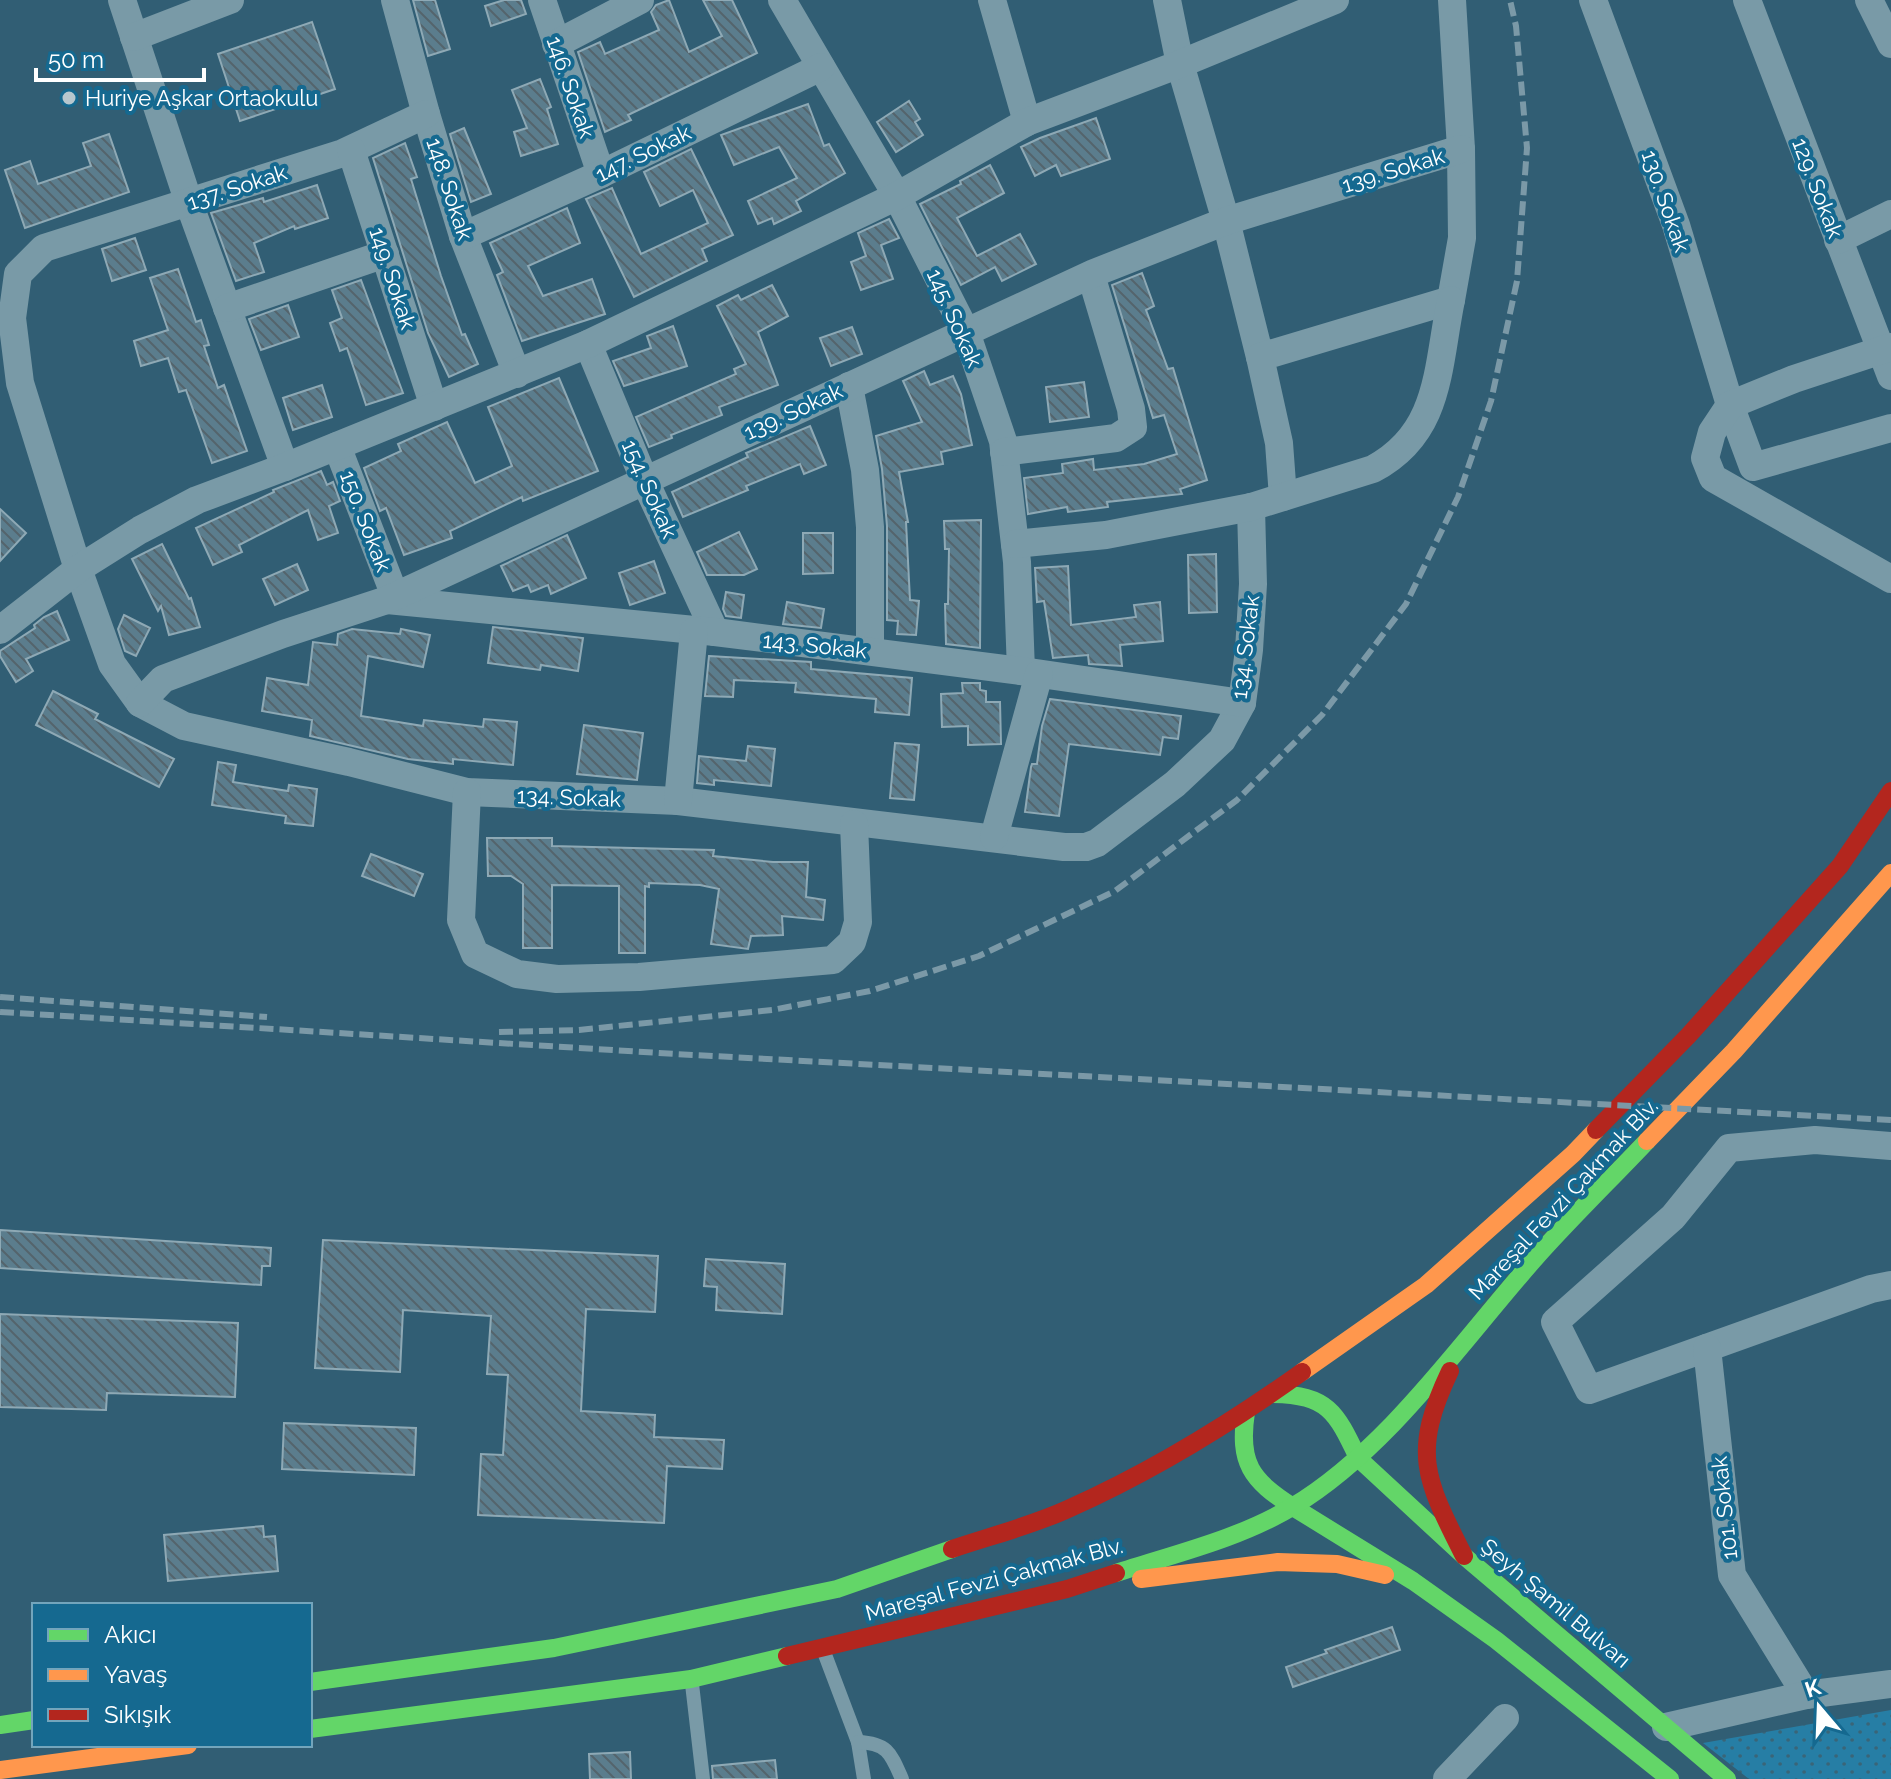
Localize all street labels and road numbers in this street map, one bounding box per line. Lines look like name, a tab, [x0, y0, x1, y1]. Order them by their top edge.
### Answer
street label: 146. Sokak	[541, 33, 601, 142]
street label: 147. Sokak	[591, 119, 695, 187]
street label: 129. Sokak	[1787, 134, 1849, 242]
street label: 148. Sokak	[421, 135, 479, 244]
street label: 139. Sokak	[1339, 142, 1448, 198]
street label: 130. Sokak	[1636, 147, 1696, 256]
street label: 137. Sokak	[184, 159, 290, 215]
street label: 149. Sokak	[364, 224, 422, 333]
street label: 145. Sokak	[922, 265, 988, 372]
street label: 139. Sokak	[740, 377, 847, 445]
street label: 154. Sokak	[617, 436, 683, 543]
street label: 150. Sokak	[335, 467, 397, 576]
street label: 134. Sokak	[1226, 593, 1264, 701]
street label: 143. Sokak	[762, 627, 869, 663]
street label: 134. Sokak	[516, 782, 622, 812]
street label: Mareşal Fevzi Çakmak Blv.	[1463, 1093, 1663, 1305]
street label: 101. Sokak	[1706, 1455, 1742, 1561]
street label: Mareşal Fevzi Çakmak Blv.	[862, 1532, 1126, 1626]
street label: Şeyh Şamil Bulvarı	[1476, 1533, 1636, 1673]

